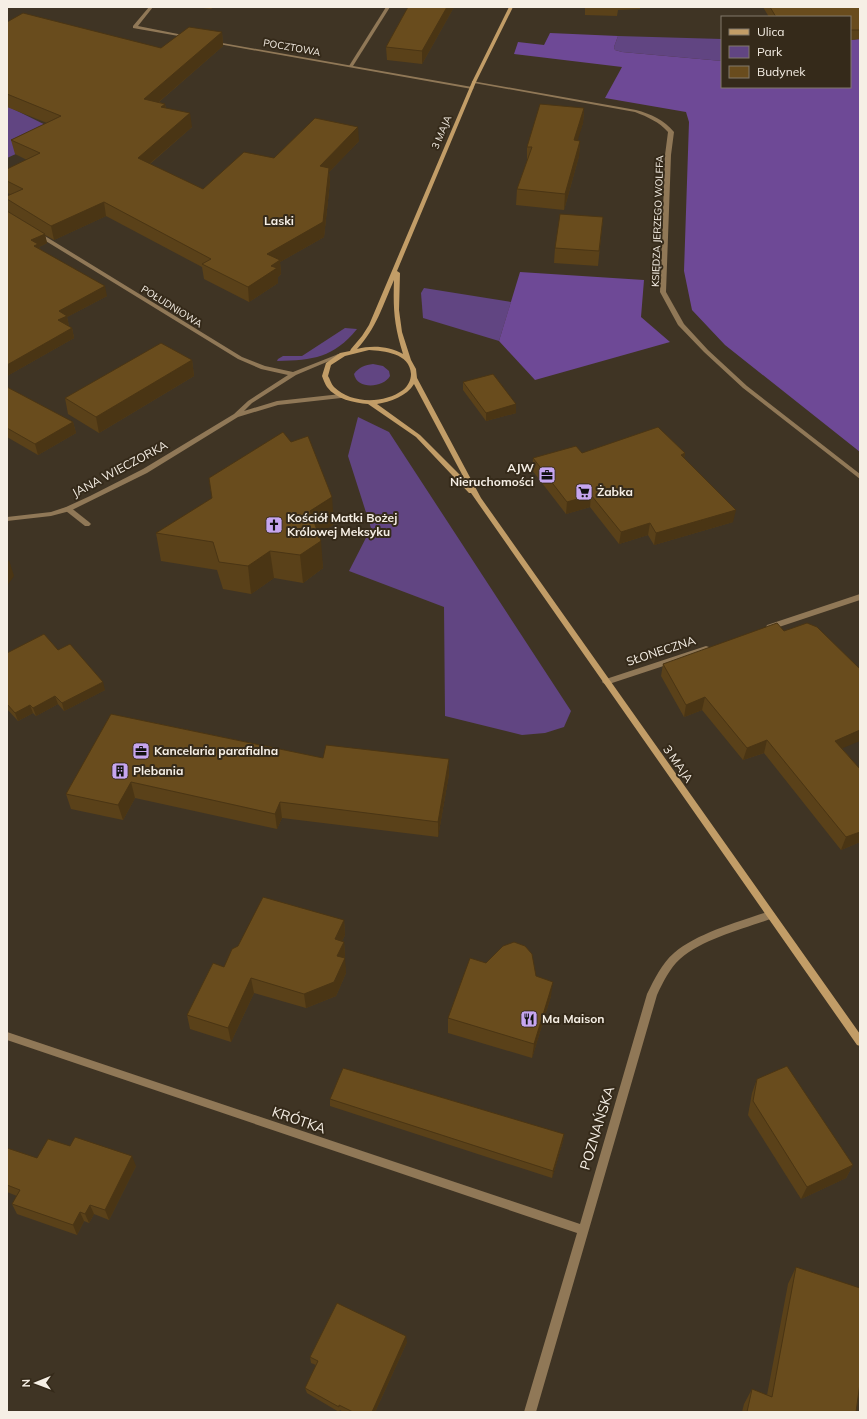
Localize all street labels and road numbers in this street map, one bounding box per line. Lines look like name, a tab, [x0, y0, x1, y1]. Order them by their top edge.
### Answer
street label: POCZTOWA	[262, 36, 322, 59]
street label: 3 MAJA	[429, 113, 455, 151]
street label: KSIĘDZA JERZEGO WOLFFA	[649, 154, 666, 287]
street label: POŁUDNIOWA	[139, 282, 205, 331]
street label: JANA WIECZORKA	[69, 437, 170, 500]
street label: SŁONECZNA	[624, 632, 698, 669]
street label: 3 MAJA	[660, 742, 697, 786]
street label: POZNAŃSKA	[576, 1083, 618, 1172]
street label: KRÓTKA	[270, 1102, 329, 1138]

